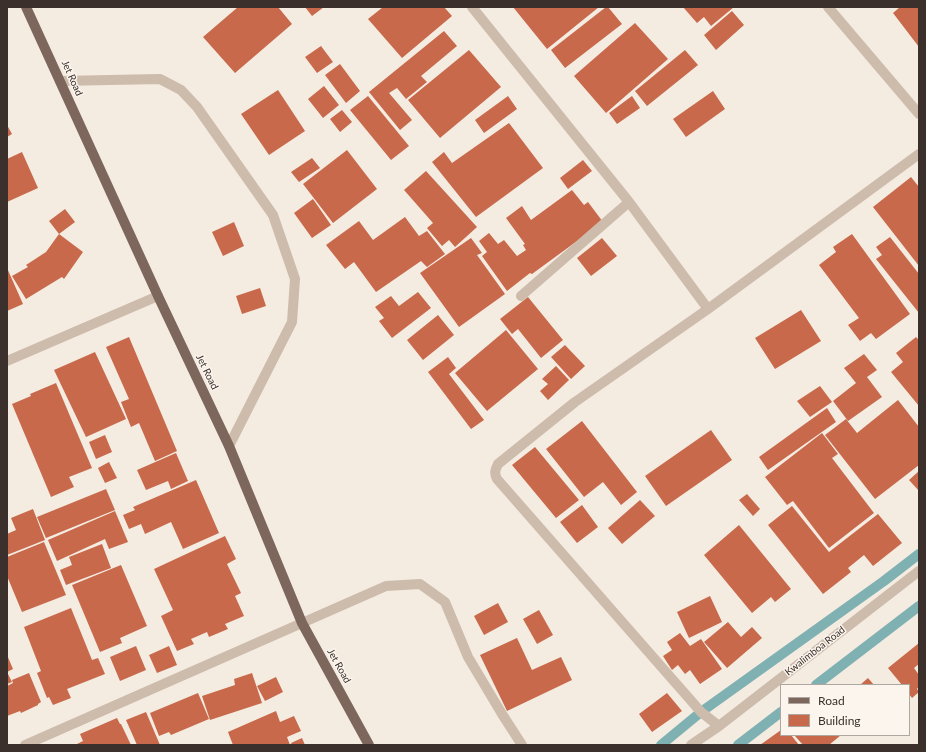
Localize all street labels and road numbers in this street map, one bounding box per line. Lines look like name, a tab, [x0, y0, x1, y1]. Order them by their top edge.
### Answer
street label: Jet Road	[59, 58, 85, 98]
street label: Jet Road	[193, 352, 221, 392]
street label: Kwalimboa Road	[783, 624, 847, 678]
street label: Jet Road	[325, 647, 353, 685]

